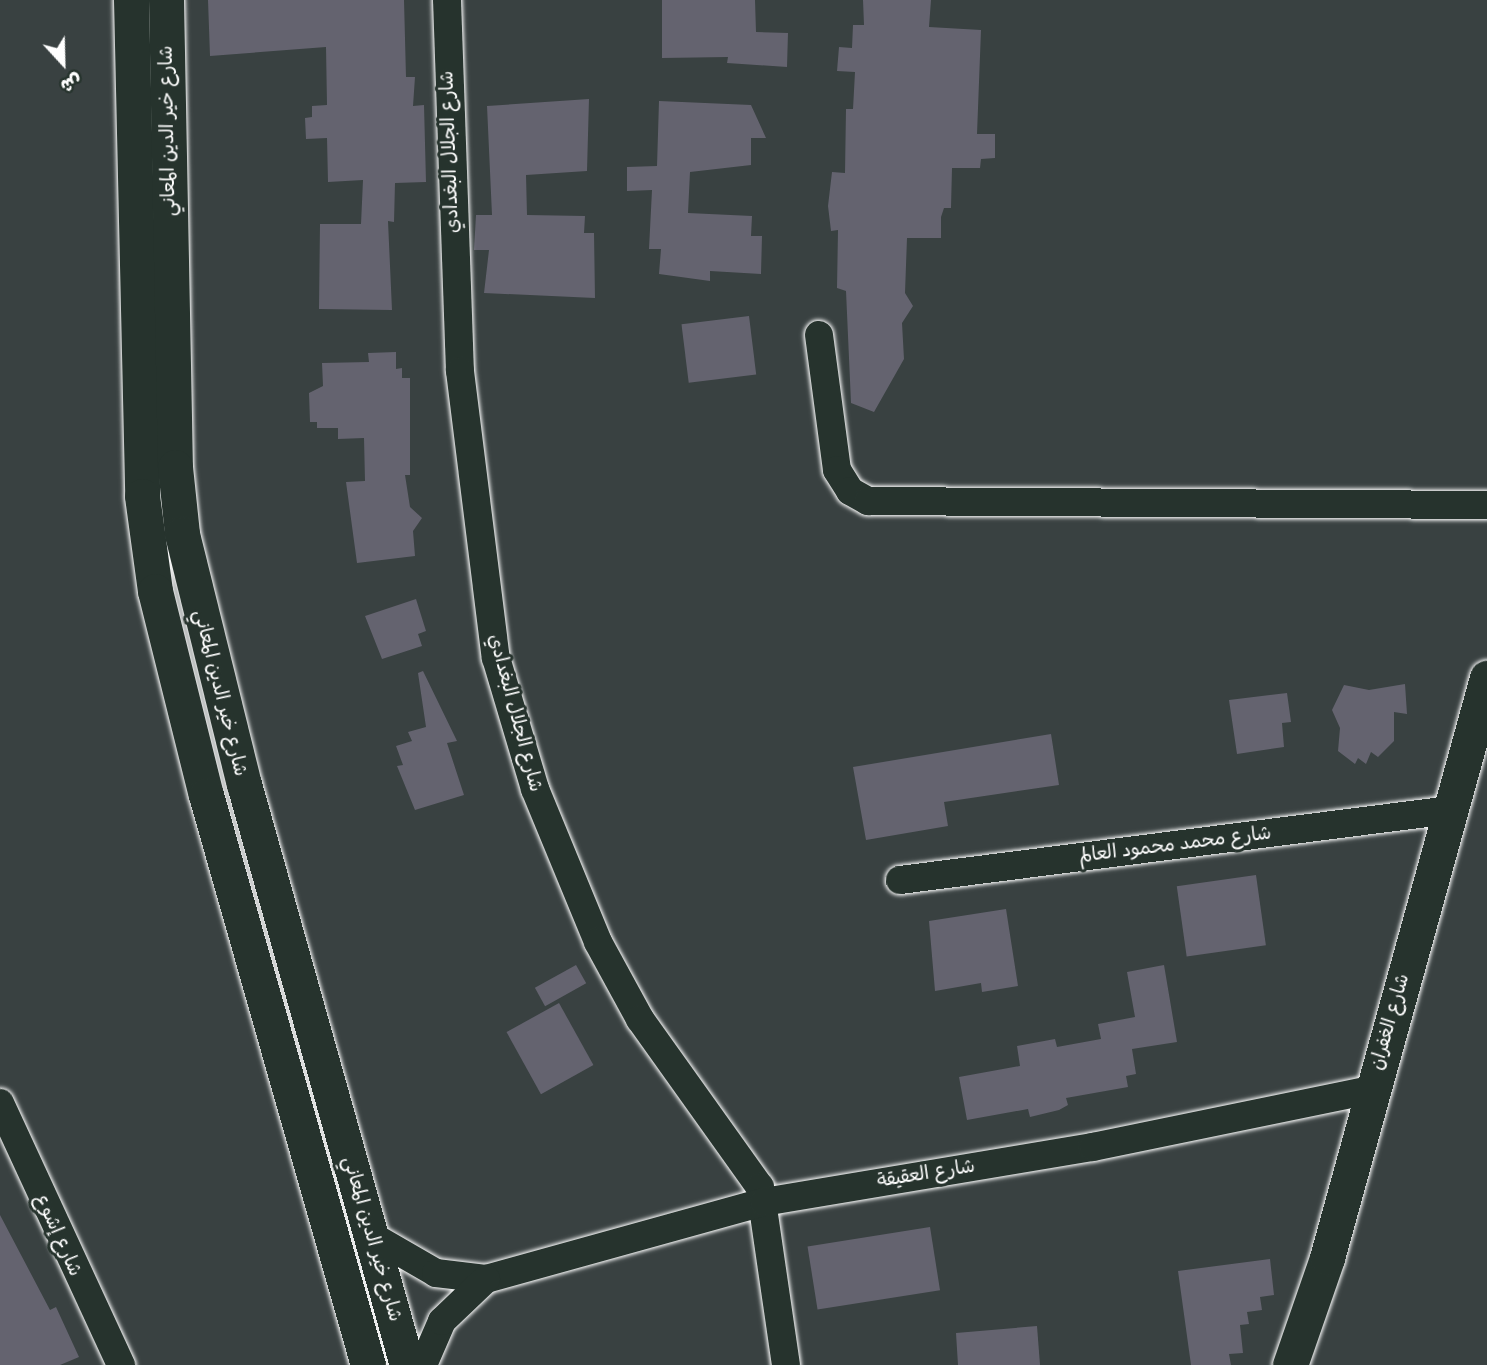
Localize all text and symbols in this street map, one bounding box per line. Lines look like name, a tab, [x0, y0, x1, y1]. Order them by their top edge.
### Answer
north arrow	[28, 28, 98, 98]
street label: شارع خير الدين المعاني	[155, 45, 181, 217]
text: ش	[57, 68, 85, 98]
street label: شارع الجلال البغدادي	[436, 70, 464, 234]
street label: شارع خير الدين المعاني	[188, 607, 252, 779]
street label: شارع الجلال البغدادي	[483, 632, 547, 794]
street label: شارع محمد محمود العالم	[1077, 822, 1273, 868]
street label: شارع الغفران	[1365, 971, 1415, 1073]
street label: شارع خير الدين المعاني	[338, 1154, 406, 1324]
street label: شارع العقيقة	[876, 1155, 976, 1193]
street label: شارع إشوع	[30, 1190, 86, 1280]

